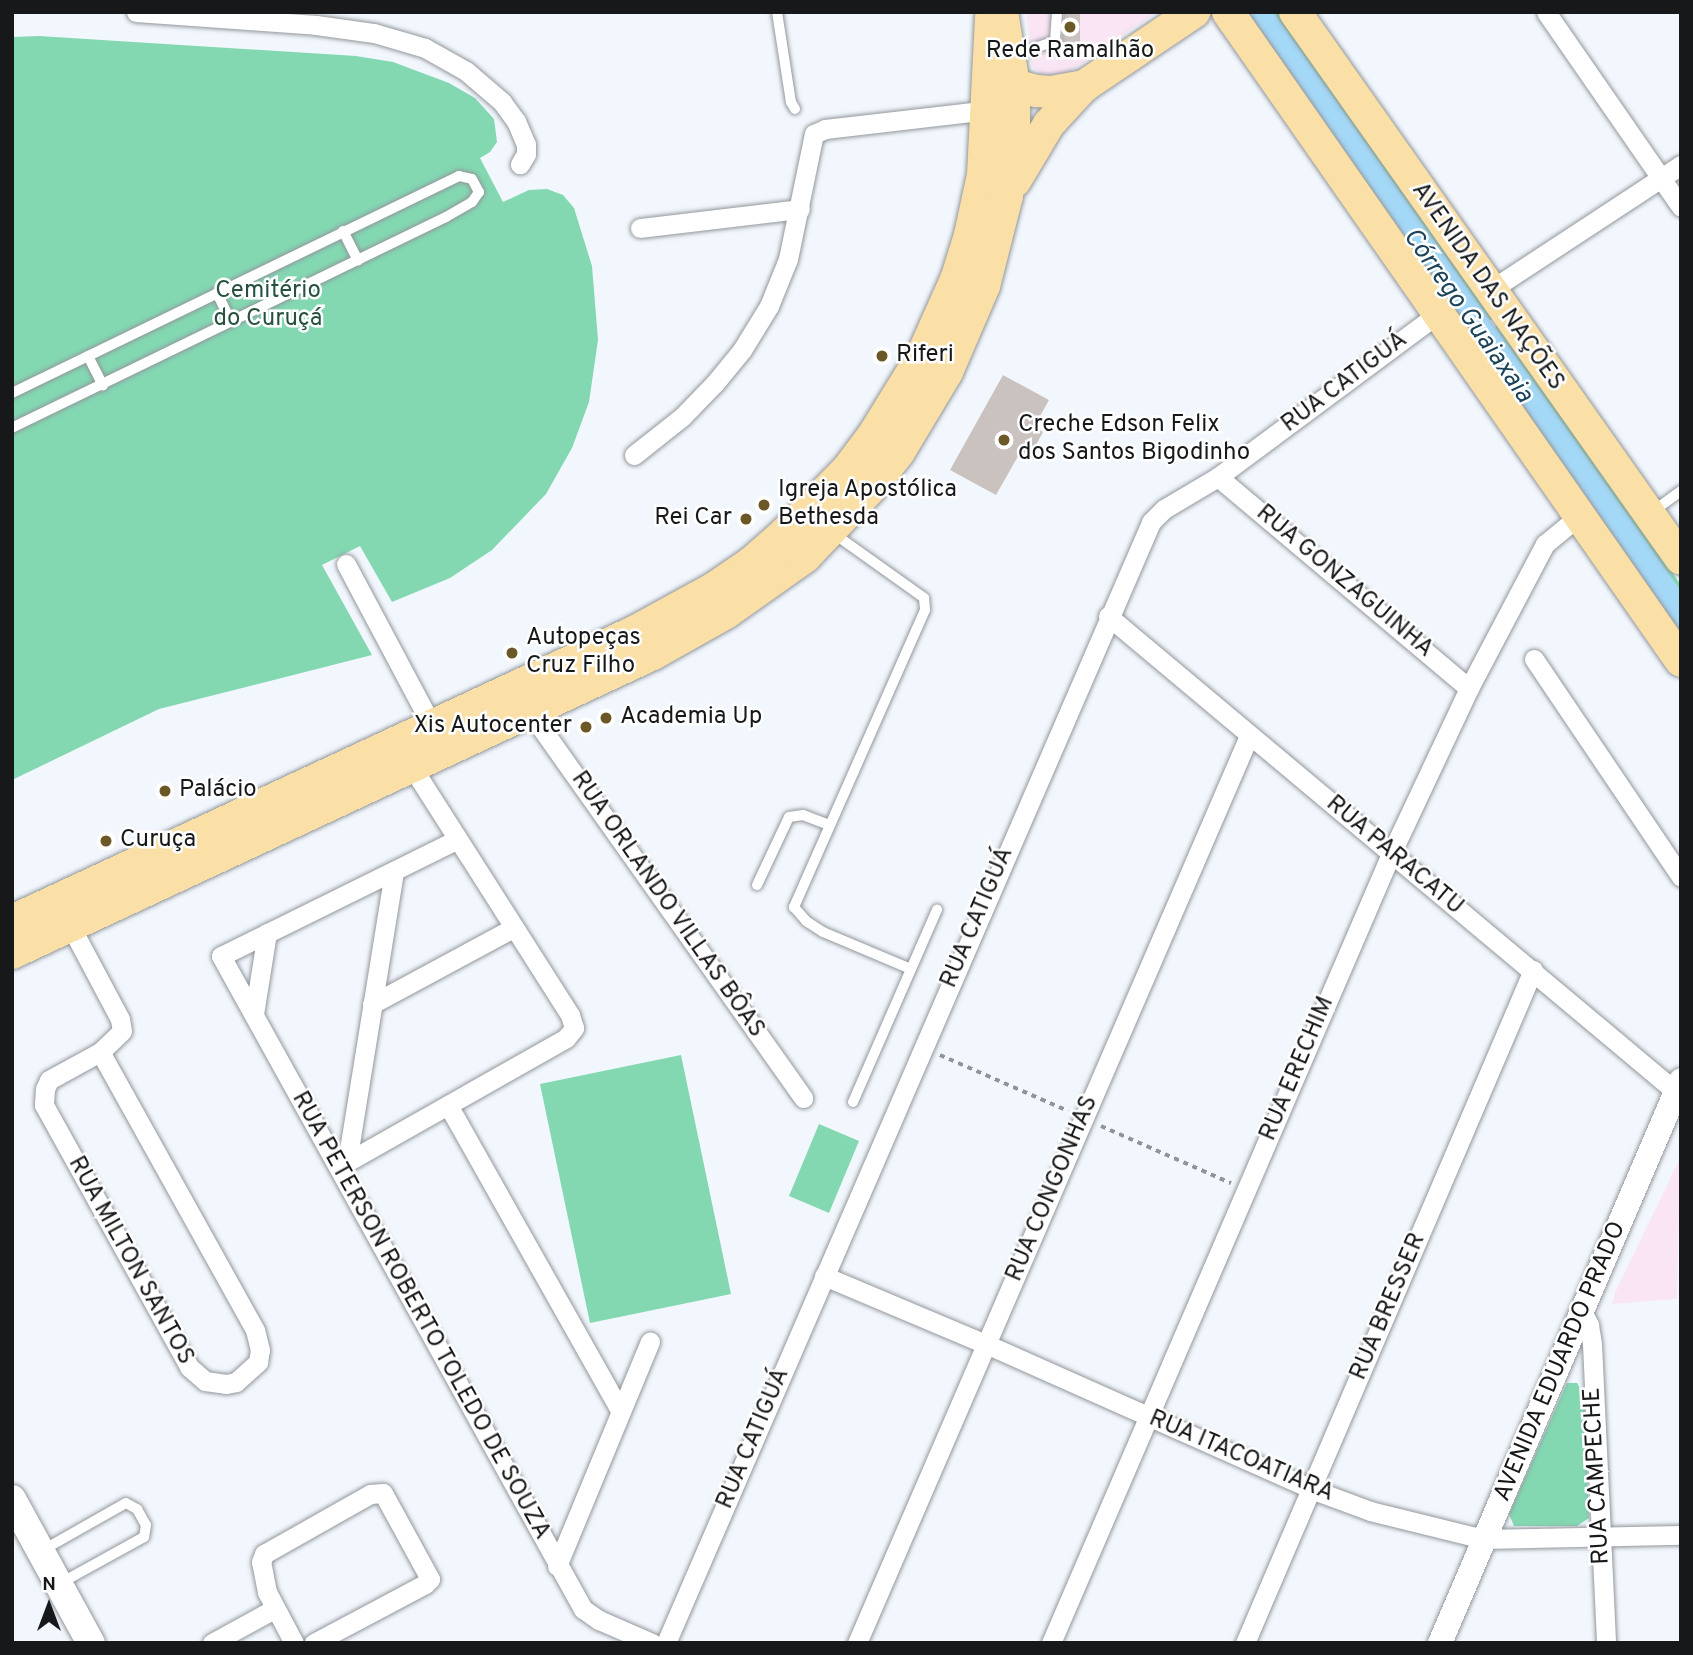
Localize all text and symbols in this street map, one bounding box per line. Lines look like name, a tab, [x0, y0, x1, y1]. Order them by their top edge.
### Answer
marker: Rede Ramalhão	[1062, 19, 1078, 35]
place label: Rede Ramalhão	[986, 38, 1154, 66]
street label: AVENIDA DAS NAÇÕES	[1404, 177, 1570, 397]
water label: Córrego Guaiaxaia	[1395, 223, 1539, 409]
park label: Cemitério do Curuçá	[214, 278, 322, 334]
street label: RUA CATIGUÁ	[1276, 326, 1414, 440]
place label: Riferi	[896, 342, 954, 370]
marker: Riferi	[874, 348, 890, 364]
place label: Creche Edson Felix dos Santos Bigodinho	[1018, 412, 1250, 468]
marker: Creche Edson Felix dos Santos Bigodinho	[996, 432, 1012, 448]
place label: Igreja Apostólica Bethesda	[778, 477, 958, 533]
marker: Igreja Apostólica Bethesda	[756, 497, 772, 513]
street label: RUA GONZAGUINHA	[1249, 499, 1439, 665]
place label: Rei Car	[654, 505, 732, 533]
marker: Rei Car	[738, 511, 754, 527]
place label: Autopeças Cruz Filho	[526, 625, 641, 681]
marker: Autopeças Cruz Filho	[504, 645, 520, 661]
place label: Academia Up	[620, 704, 762, 732]
marker: Academia Up	[598, 710, 614, 726]
place label: Xis Autocenter	[413, 713, 572, 741]
marker: Xis Autocenter	[578, 719, 594, 735]
street label: RUA ORLANDO VILLAS BÔAS	[563, 766, 771, 1044]
place label: Palácio	[179, 777, 257, 805]
marker: Palácio	[157, 783, 173, 799]
street label: RUA PARACATU	[1319, 790, 1469, 922]
place label: Curuça	[120, 827, 196, 855]
marker: Curuça	[98, 833, 114, 849]
street label: RUA CATIGUÁ	[935, 843, 1021, 993]
street label: RUA ERECHIM	[1254, 992, 1342, 1146]
street label: RUA PETERSON ROBERTO TOLEDO DE SOUZA	[284, 1086, 556, 1546]
street label: RUA CONGONHAS	[1001, 1091, 1105, 1287]
street label: RUA MILTON SANTOS	[60, 1151, 200, 1371]
street label: AVENIDA EDUARDO PRADO	[1489, 1217, 1633, 1507]
street label: RUA BRESSER	[1345, 1229, 1433, 1385]
street label: RUA CATIGUÁ	[711, 1364, 797, 1514]
street label: RUA CAMPECHE	[1579, 1386, 1617, 1566]
street label: RUA ITACOATIARA	[1144, 1405, 1338, 1509]
north arrow	[14, 1571, 84, 1641]
text: N	[42, 1573, 56, 1597]

